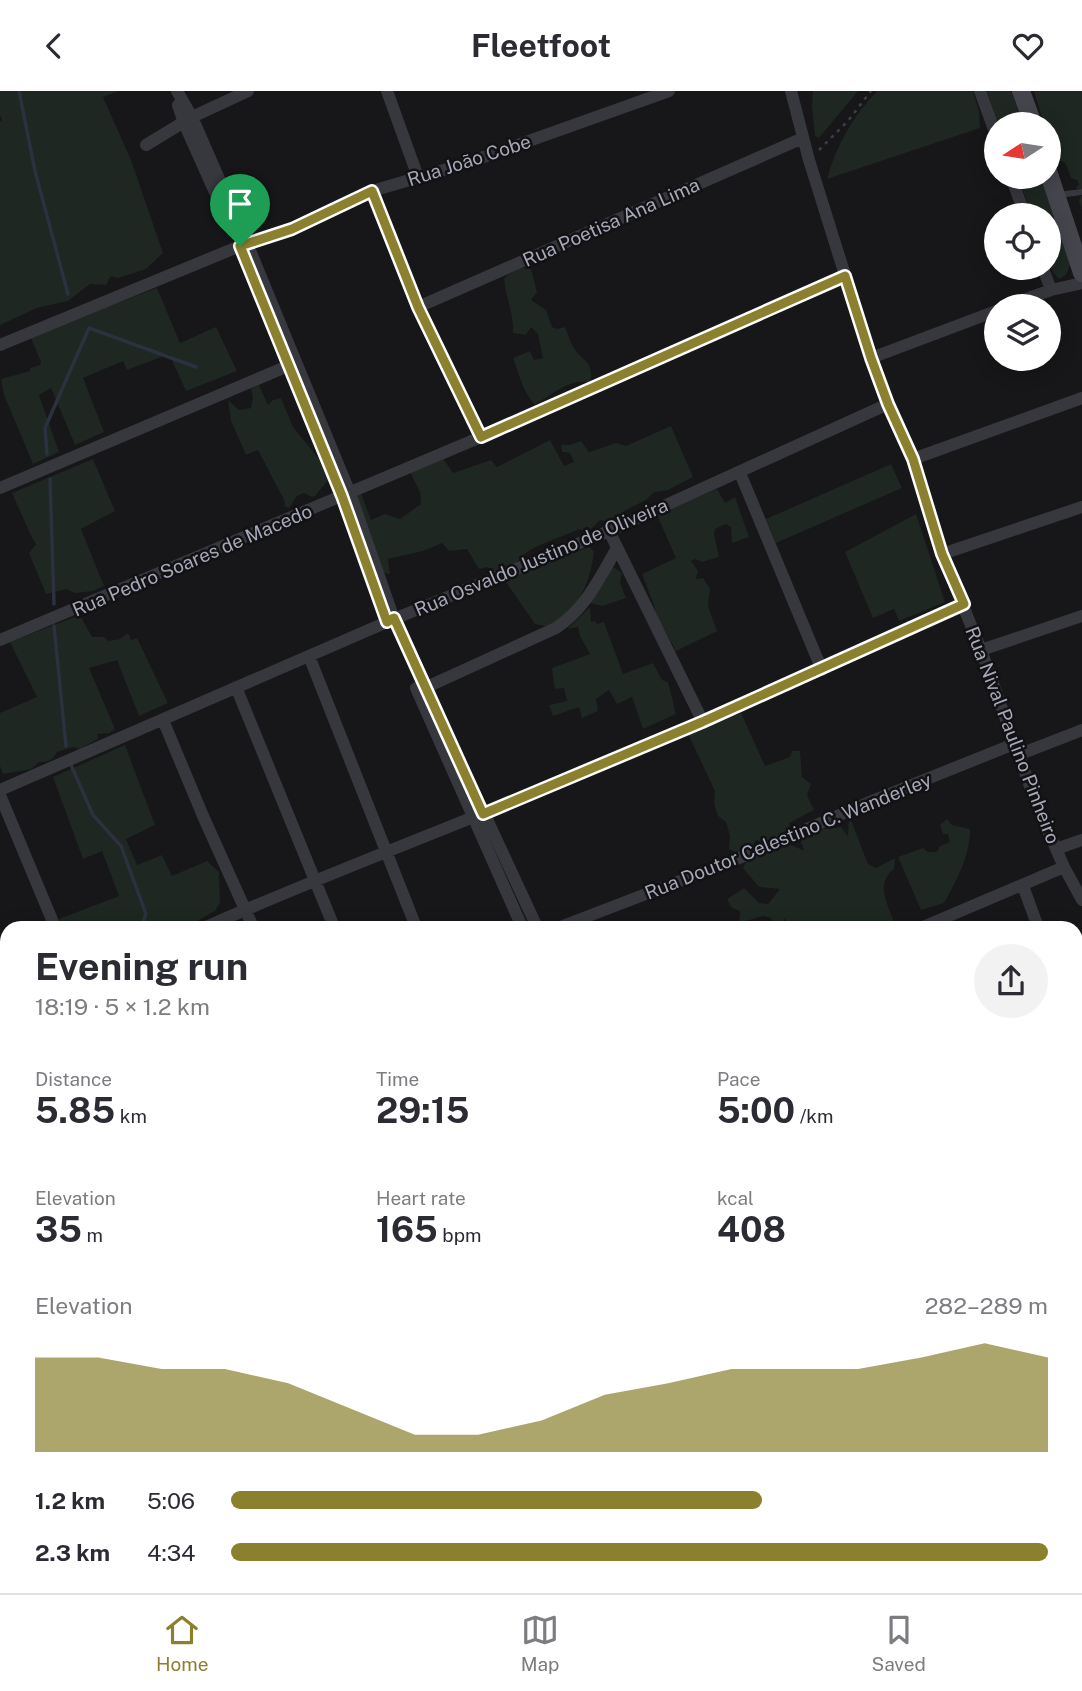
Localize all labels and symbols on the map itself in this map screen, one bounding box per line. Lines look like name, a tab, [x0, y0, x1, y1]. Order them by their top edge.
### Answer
north arrow	[984, 112, 1060, 189]
street label: Rua João Cobe	[404, 130, 534, 190]
street label: Rua Poetisa Ana Lima	[519, 173, 703, 271]
pin	[210, 174, 270, 246]
street label: Rua Osvaldo Justino de Oliveira	[411, 493, 671, 621]
street label: Rua Pedro Soares de Macedo	[69, 499, 315, 621]
street label: Rua Nival Paulino Pinheiro	[961, 623, 1065, 847]
street label: Rua Doutor Celestino C. Wanderley	[642, 768, 934, 904]

